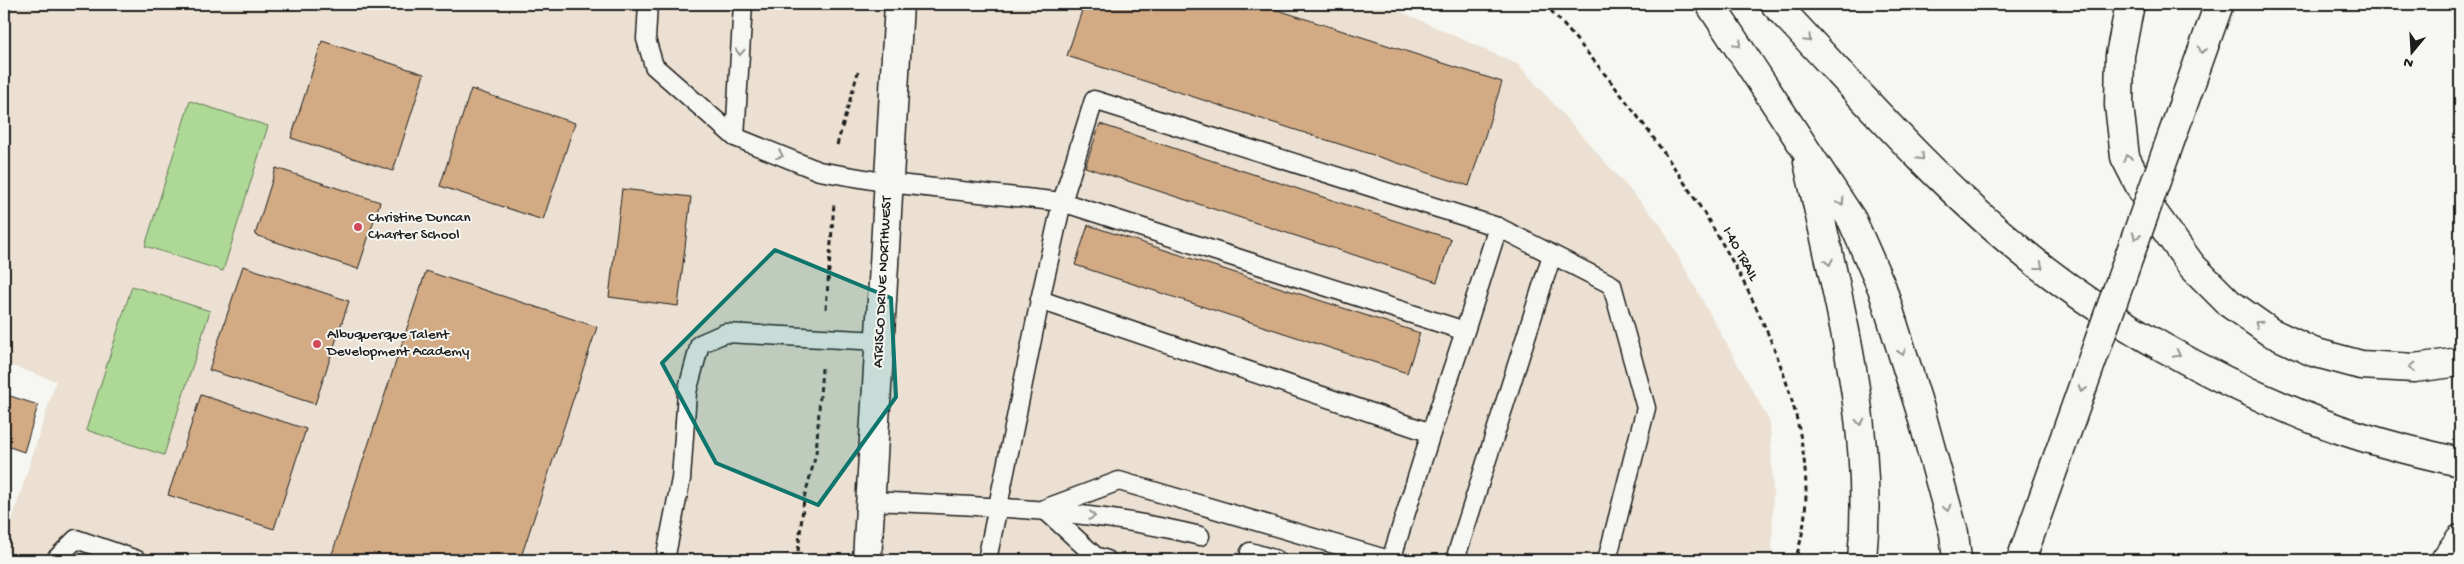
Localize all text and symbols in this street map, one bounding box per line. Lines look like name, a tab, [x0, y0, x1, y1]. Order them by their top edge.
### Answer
north arrow	[2386, 28, 2436, 78]
one-way arrow	[1802, 33, 1811, 42]
one-way arrow	[1731, 38, 1741, 47]
one-way arrow	[2198, 45, 2208, 53]
one-way arrow	[735, 49, 746, 57]
text: N	[2402, 52, 2416, 71]
one-way arrow	[775, 149, 784, 159]
one-way arrow	[1915, 151, 1924, 160]
one-way arrow	[2122, 154, 2132, 163]
street label: ATRISCO DRIVE NORTHWEST	[870, 194, 897, 368]
one-way arrow	[1834, 197, 1844, 206]
place label: Christine Duncan Charter School	[368, 209, 471, 244]
marker: Christine Duncan Charter School	[352, 221, 364, 233]
street label: I-40 TRAIL	[1718, 224, 1762, 285]
one-way arrow	[2132, 231, 2142, 240]
one-way arrow	[1823, 258, 1834, 267]
one-way arrow	[2034, 260, 2044, 269]
one-way arrow	[2254, 321, 2264, 330]
place label: Albuquerque Talent Development Academy	[326, 326, 470, 361]
marker: Albuquerque Talent Development Academy	[311, 338, 323, 350]
one-way arrow	[1896, 347, 1906, 356]
one-way arrow	[2171, 348, 2180, 358]
one-way arrow	[2408, 362, 2416, 372]
one-way arrow	[2078, 384, 2088, 393]
one-way arrow	[1854, 418, 1865, 426]
one-way arrow	[1941, 504, 1951, 512]
one-way arrow	[1088, 510, 1096, 521]

